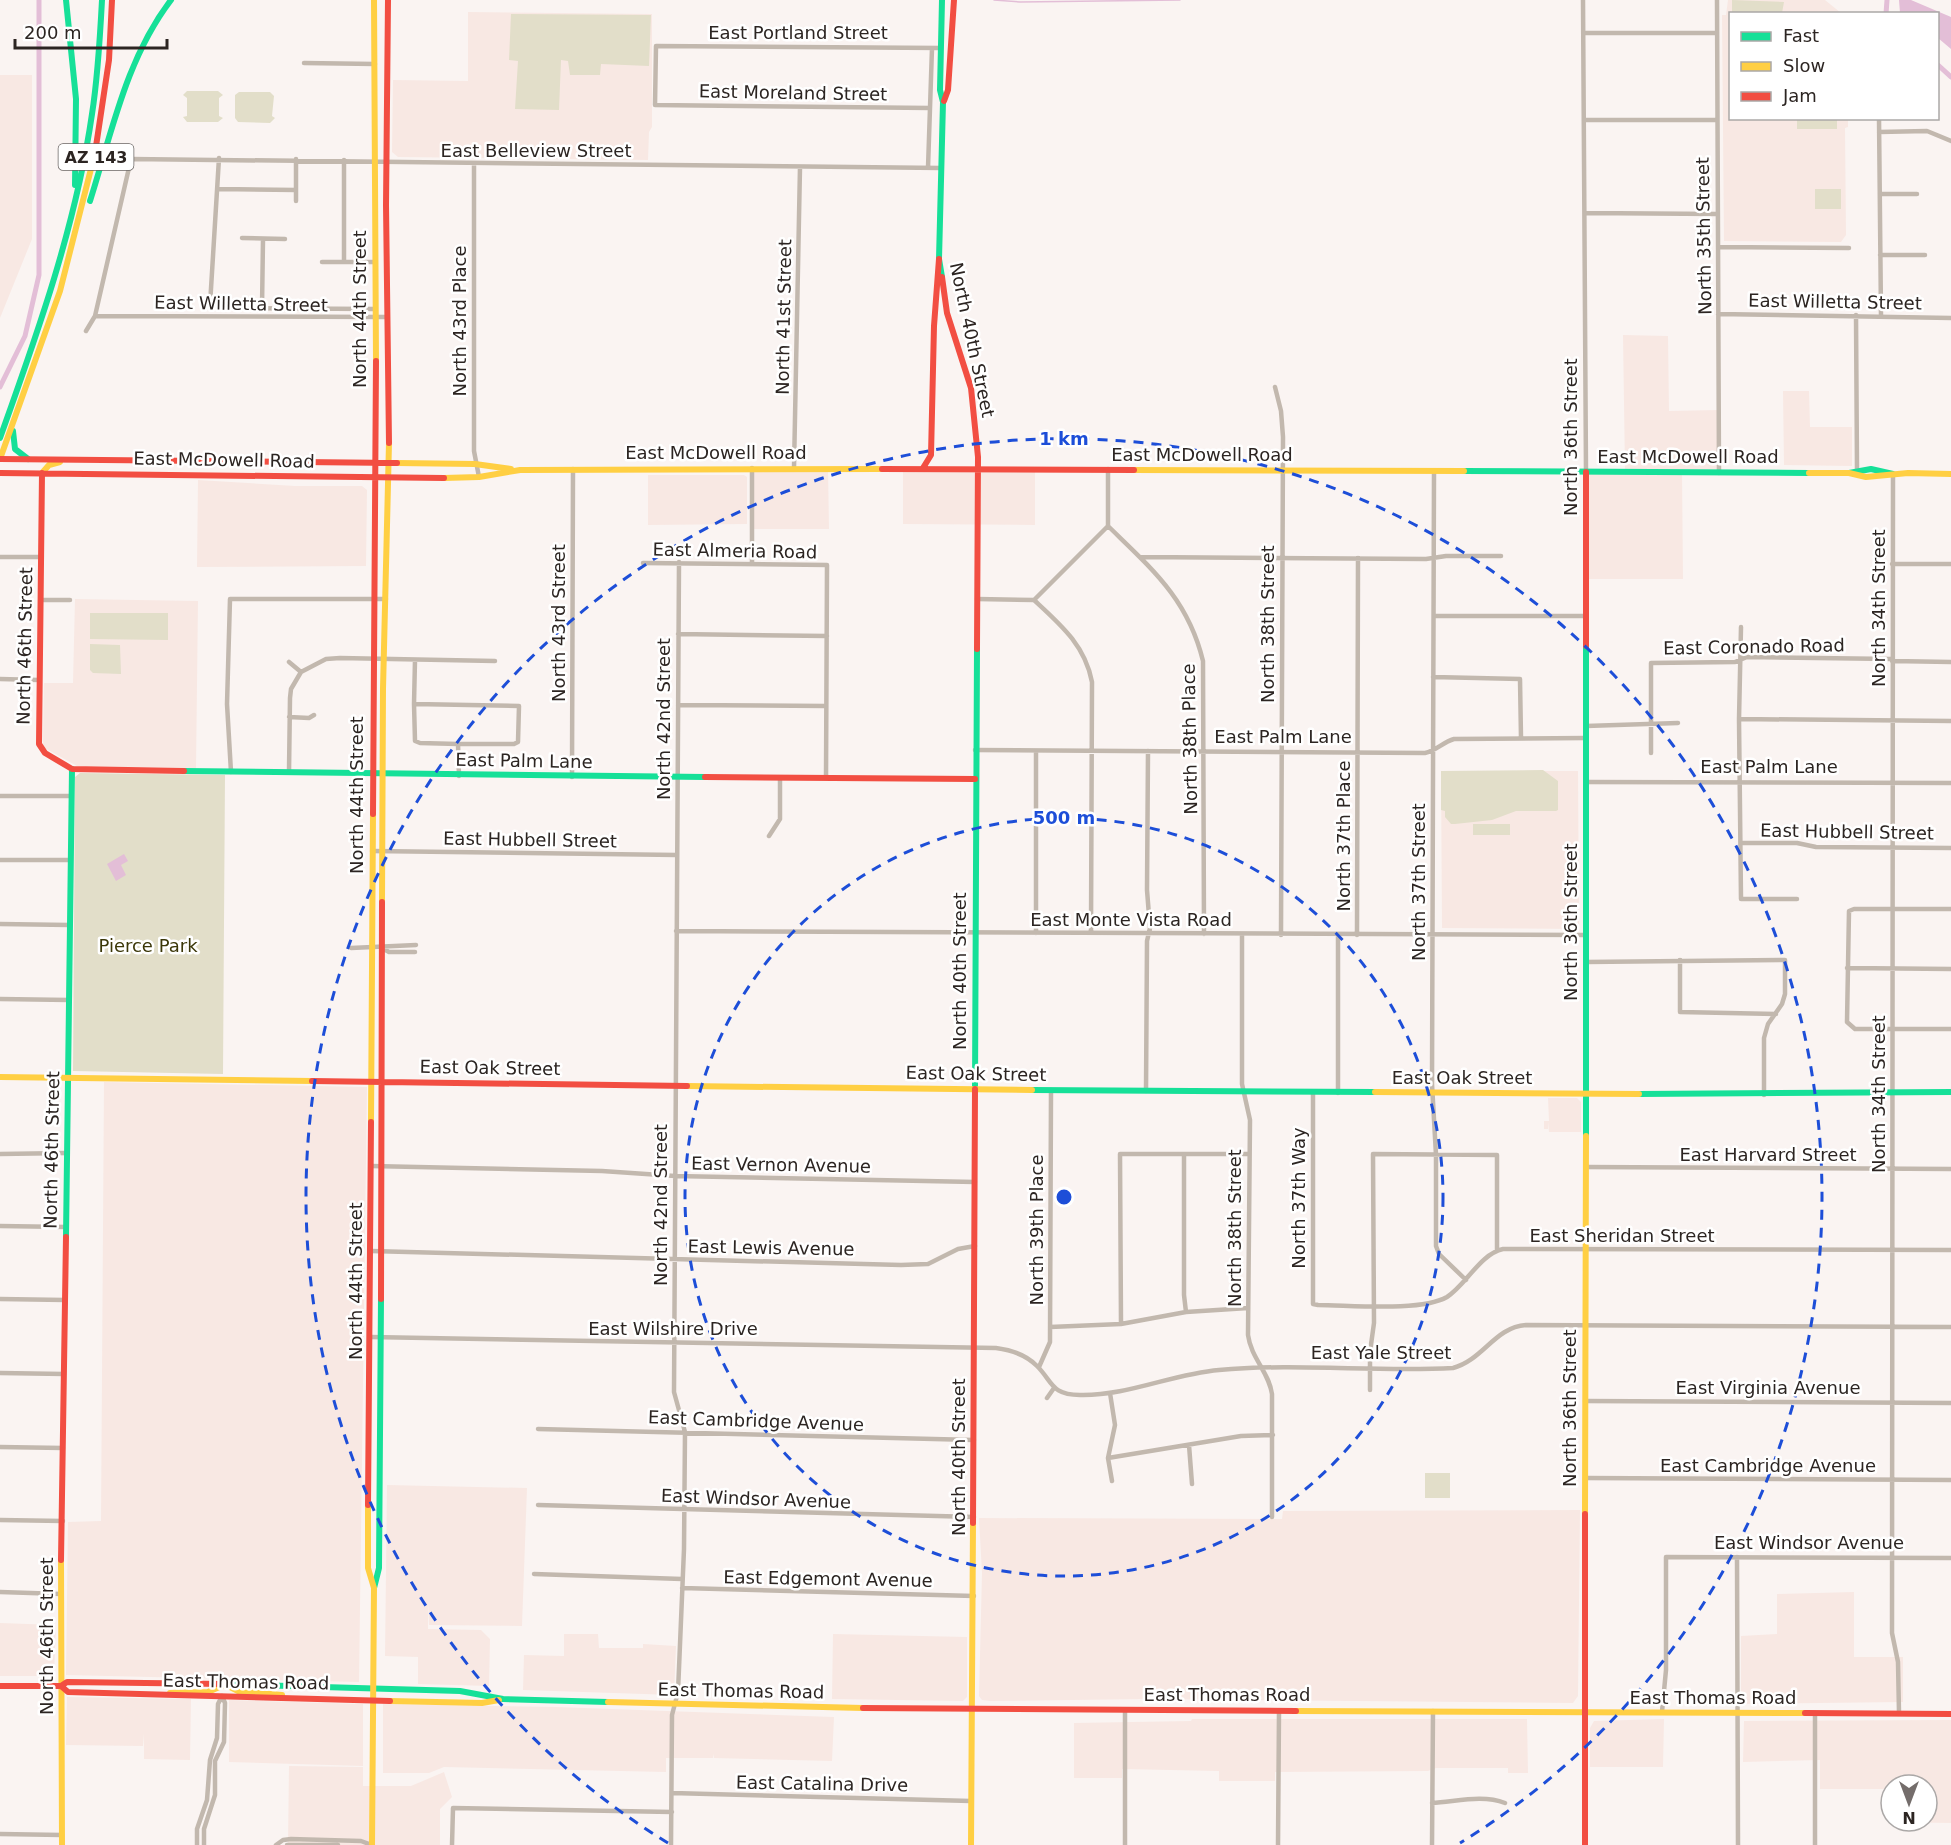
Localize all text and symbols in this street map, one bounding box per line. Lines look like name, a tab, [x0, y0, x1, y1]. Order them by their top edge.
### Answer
scale bar	[15, 12, 166, 50]
legend	[1729, 12, 1939, 120]
text: 200 m	[24, 22, 82, 43]
street label: East Portland Street	[708, 22, 888, 43]
text: Fast	[1783, 25, 1819, 46]
text: Slow	[1783, 55, 1825, 76]
street label: East Moreland Street	[699, 80, 887, 105]
text: Jam	[1782, 85, 1817, 106]
street label: East Belleview Street	[441, 140, 631, 161]
road number: AZ 143	[58, 144, 134, 170]
street label: North 35th Street	[1692, 157, 1715, 315]
street label: North 44th Street	[349, 230, 370, 388]
street label: North 41st Street	[772, 239, 795, 395]
street label: North 43rd Place	[449, 245, 470, 397]
street label: North 40th Street	[946, 261, 999, 419]
street label: East Willetta Street	[1748, 289, 1922, 314]
street label: East Willetta Street	[154, 291, 328, 316]
street label: North 36th Street	[1560, 358, 1581, 516]
text: 1 km	[1039, 428, 1089, 449]
street label: East McDowell Road	[625, 442, 807, 463]
street label: East McDowell Road	[1111, 444, 1293, 465]
street label: East McDowell Road	[1597, 446, 1779, 467]
street label: East McDowell Road	[133, 447, 315, 472]
street label: North 34th Street	[1868, 529, 1889, 687]
street label: East Almeria Road	[652, 539, 818, 562]
street label: North 43rd Street	[548, 544, 569, 702]
street label: North 38th Street	[1257, 545, 1278, 703]
street label: North 46th Street	[13, 567, 36, 725]
street label: East Coronado Road	[1663, 634, 1845, 659]
street label: North 42nd Street	[653, 638, 674, 800]
street label: North 38th Place	[1178, 663, 1201, 815]
street label: North 44th Street	[346, 716, 367, 874]
street label: East Palm Lane	[1214, 726, 1352, 747]
street label: East Palm Lane	[455, 749, 593, 772]
street label: East Palm Lane	[1700, 756, 1838, 777]
street label: North 37th Place	[1333, 760, 1354, 912]
street label: North 37th Street	[1408, 803, 1429, 961]
text: 500 m	[1033, 807, 1095, 828]
street label: East Hubbell Street	[1760, 819, 1934, 844]
street label: East Hubbell Street	[443, 827, 617, 852]
street label: North 36th Street	[1560, 843, 1581, 1001]
street label: North 40th Street	[949, 892, 970, 1050]
street label: East Monte Vista Road	[1030, 909, 1232, 930]
park label: Pierce Park	[98, 935, 198, 956]
street label: North 34th Street	[1868, 1015, 1889, 1173]
street label: East Oak Street	[420, 1056, 560, 1079]
street label: East Oak Street	[906, 1062, 1046, 1085]
street label: East Oak Street	[1392, 1067, 1532, 1088]
street label: North 46th Street	[40, 1071, 63, 1229]
street label: North 42nd Street	[650, 1124, 671, 1286]
street label: North 37th Way	[1288, 1127, 1309, 1269]
street label: East Harvard Street	[1679, 1144, 1857, 1165]
street label: North 38th Street	[1224, 1149, 1245, 1307]
street label: East Vernon Avenue	[691, 1152, 871, 1177]
street label: North 39th Place	[1026, 1154, 1047, 1306]
centre of rings	[1054, 1187, 1074, 1207]
street label: North 44th Street	[345, 1202, 366, 1360]
street label: East Sheridan Street	[1529, 1225, 1715, 1246]
street label: East Lewis Avenue	[687, 1236, 855, 1259]
street label: East Wilshire Drive	[588, 1318, 758, 1339]
street label: North 36th Street	[1559, 1329, 1580, 1487]
street label: East Yale Street	[1311, 1342, 1451, 1363]
street label: East Virginia Avenue	[1675, 1377, 1861, 1398]
street label: North 40th Street	[948, 1378, 969, 1536]
street label: East Cambridge Avenue	[648, 1406, 864, 1435]
street label: East Cambridge Avenue	[1660, 1455, 1876, 1476]
street label: East Windsor Avenue	[661, 1485, 851, 1512]
street label: East Windsor Avenue	[1714, 1532, 1904, 1553]
street label: North 46th Street	[36, 1557, 57, 1715]
street label: East Edgemont Avenue	[723, 1566, 933, 1591]
street label: East Thomas Road	[162, 1670, 330, 1693]
street label: East Thomas Road	[657, 1679, 825, 1702]
street label: East Thomas Road	[1144, 1684, 1310, 1705]
street label: East Thomas Road	[1630, 1687, 1796, 1708]
street label: East Catalina Drive	[736, 1771, 908, 1796]
north arrow	[1879, 1773, 1939, 1833]
text: N	[1902, 1808, 1916, 1827]

